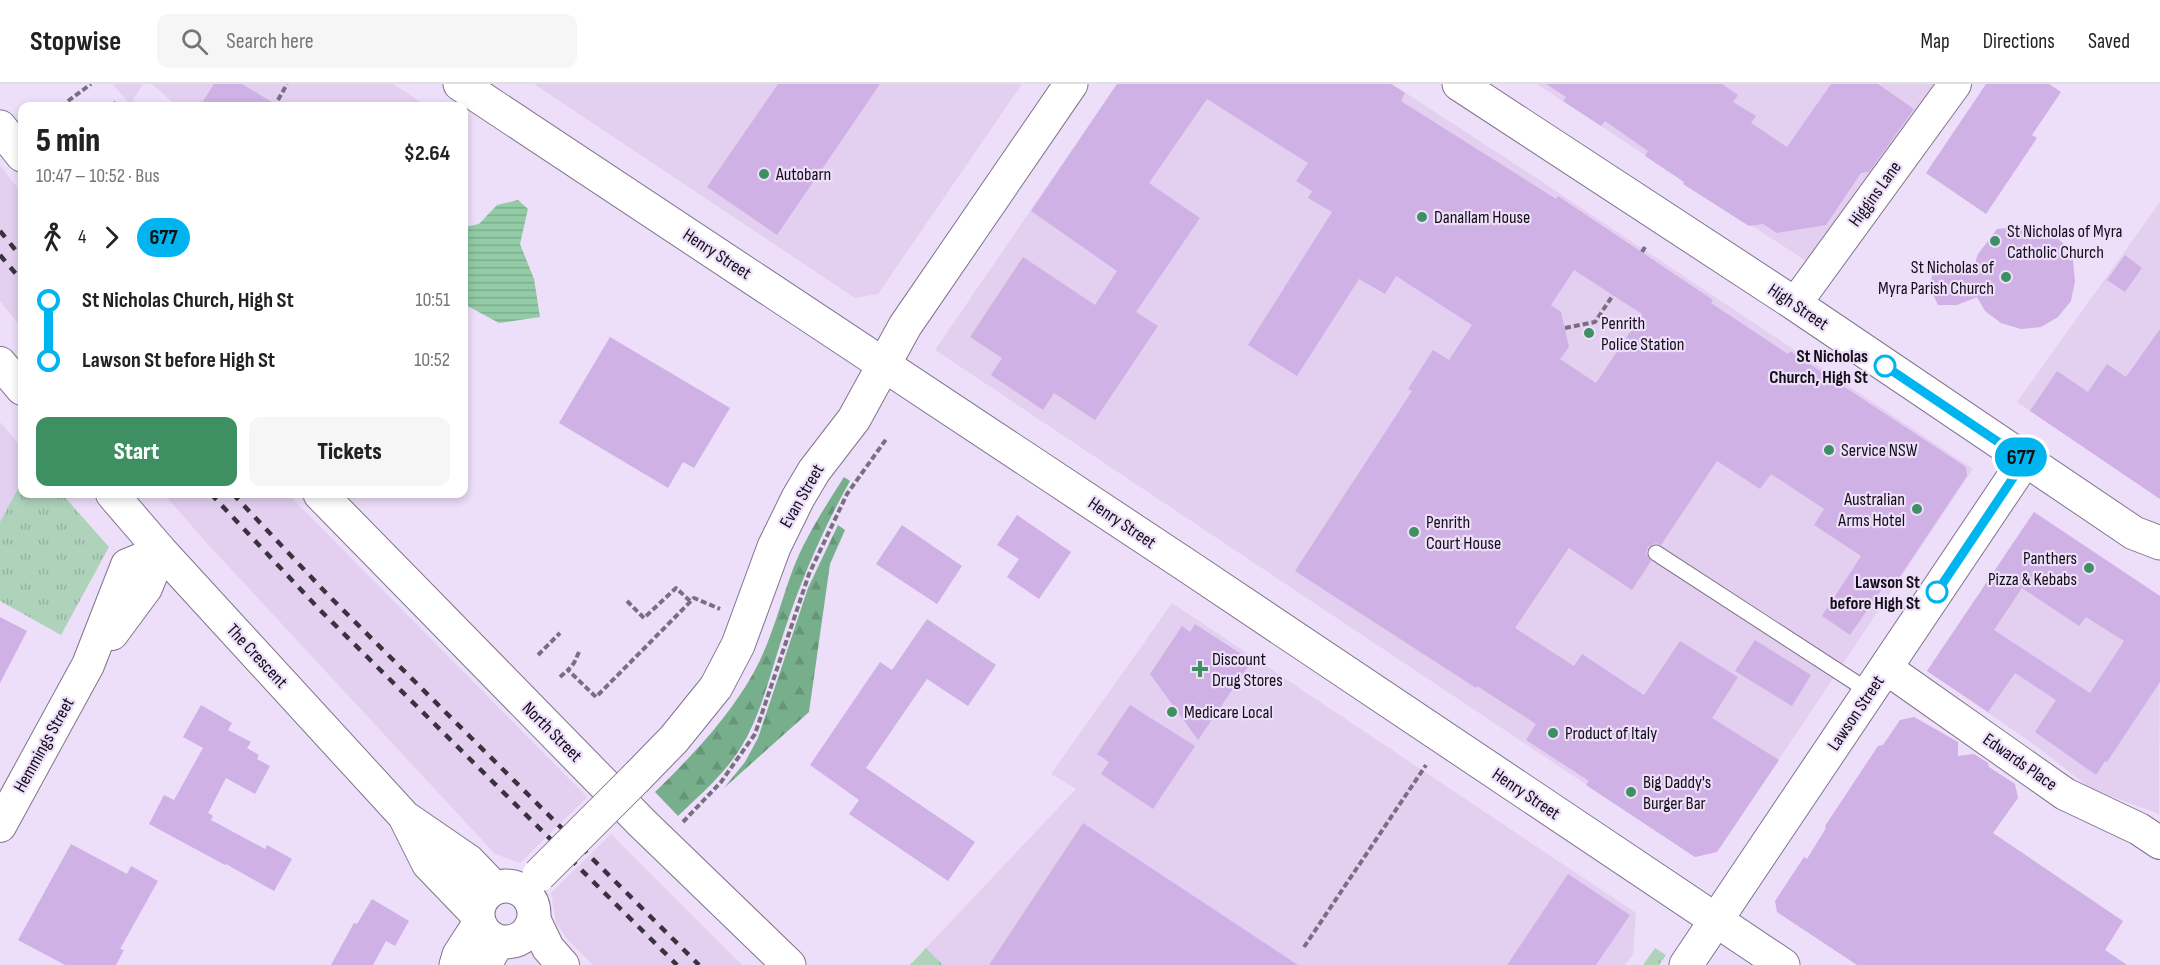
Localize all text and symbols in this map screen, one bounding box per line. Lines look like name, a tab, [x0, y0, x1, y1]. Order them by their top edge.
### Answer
search box	[157, 14, 577, 68]
text: Stopwise	[30, 25, 121, 58]
icon: search	[178, 25, 211, 58]
text: Search here	[226, 28, 314, 55]
text: Map	[1920, 29, 1950, 54]
text: Directions	[1983, 29, 2055, 54]
text: Saved	[2088, 29, 2130, 54]
text: 5 min	[36, 121, 100, 161]
text: $2.64	[404, 140, 450, 167]
street label: Higgins Lane	[1844, 157, 1906, 231]
text: 10:47 – 10:52 · Bus	[36, 164, 160, 188]
place label: Autobarn	[775, 164, 831, 185]
marker: Autobarn	[757, 167, 771, 181]
place label: Danallam House	[1434, 207, 1530, 228]
marker: Danallam House	[1415, 210, 1429, 224]
icon: walk	[36, 221, 69, 254]
icon: forward	[95, 221, 128, 254]
place label: St Nicholas of Myra Catholic Church	[2007, 221, 2123, 263]
street label: Henry Street	[679, 224, 756, 284]
text: 4	[78, 225, 86, 249]
text: 677	[149, 225, 178, 250]
marker: St Nicholas of Myra Catholic Church	[1988, 234, 2002, 248]
place label: St Nicholas of Myra Parish Church	[1878, 257, 1995, 299]
marker: St Nicholas of Myra Parish Church	[1999, 270, 2013, 284]
street label: High Street	[1764, 279, 1833, 335]
text: St Nicholas Church, High St	[82, 287, 294, 314]
text: 10:51	[416, 288, 450, 312]
place label: Penrith Police Station	[1601, 313, 1684, 355]
marker: Penrith Police Station	[1582, 326, 1596, 340]
place label: St Nicholas Church, High St	[1769, 346, 1868, 388]
text: Lawson St before High St	[82, 347, 275, 374]
text: 10:52	[414, 348, 450, 372]
marker: St Nicholas Church, High St	[1874, 355, 1896, 377]
button: Start	[36, 417, 237, 486]
button: Tickets	[249, 417, 450, 486]
line badge: 677	[1986, 438, 2056, 476]
place label: Service NSW	[1841, 440, 1918, 461]
marker: Service NSW	[1822, 443, 1836, 457]
text: 677	[2007, 445, 2035, 470]
street label: Evan Street	[776, 460, 829, 531]
place label: Australian Arms Hotel	[1837, 489, 1905, 531]
street label: Henry Street	[1084, 493, 1160, 554]
marker: Australian Arms Hotel	[1910, 502, 1924, 516]
place label: Penrith Court House	[1426, 512, 1501, 554]
marker: Penrith Court House	[1407, 525, 1421, 539]
place label: Panthers Pizza & Kebabs	[1988, 548, 2077, 590]
marker: Panthers Pizza & Kebabs	[2082, 561, 2096, 575]
place label: Lawson St before High St	[1830, 572, 1920, 614]
marker: Lawson St before High St	[1926, 581, 1948, 603]
street label: The Crescent	[222, 620, 292, 693]
place label: Discount Drug Stores	[1212, 649, 1283, 691]
marker: Discount Drug Stores	[1193, 662, 1207, 676]
street label: Lawson Street	[1823, 671, 1889, 755]
street label: Hemmings Street	[9, 694, 79, 796]
street label: North Street	[518, 698, 587, 767]
place label: Medicare Local	[1184, 702, 1273, 723]
marker: Medicare Local	[1165, 705, 1179, 719]
place label: Product of Italy	[1565, 723, 1657, 744]
marker: Product of Italy	[1546, 726, 1560, 740]
street label: Edwards Place	[1979, 729, 2061, 795]
street label: Henry Street	[1488, 764, 1564, 825]
place label: Big Daddy's Burger Bar	[1643, 772, 1711, 814]
marker: Big Daddy's Burger Bar	[1624, 785, 1638, 799]

